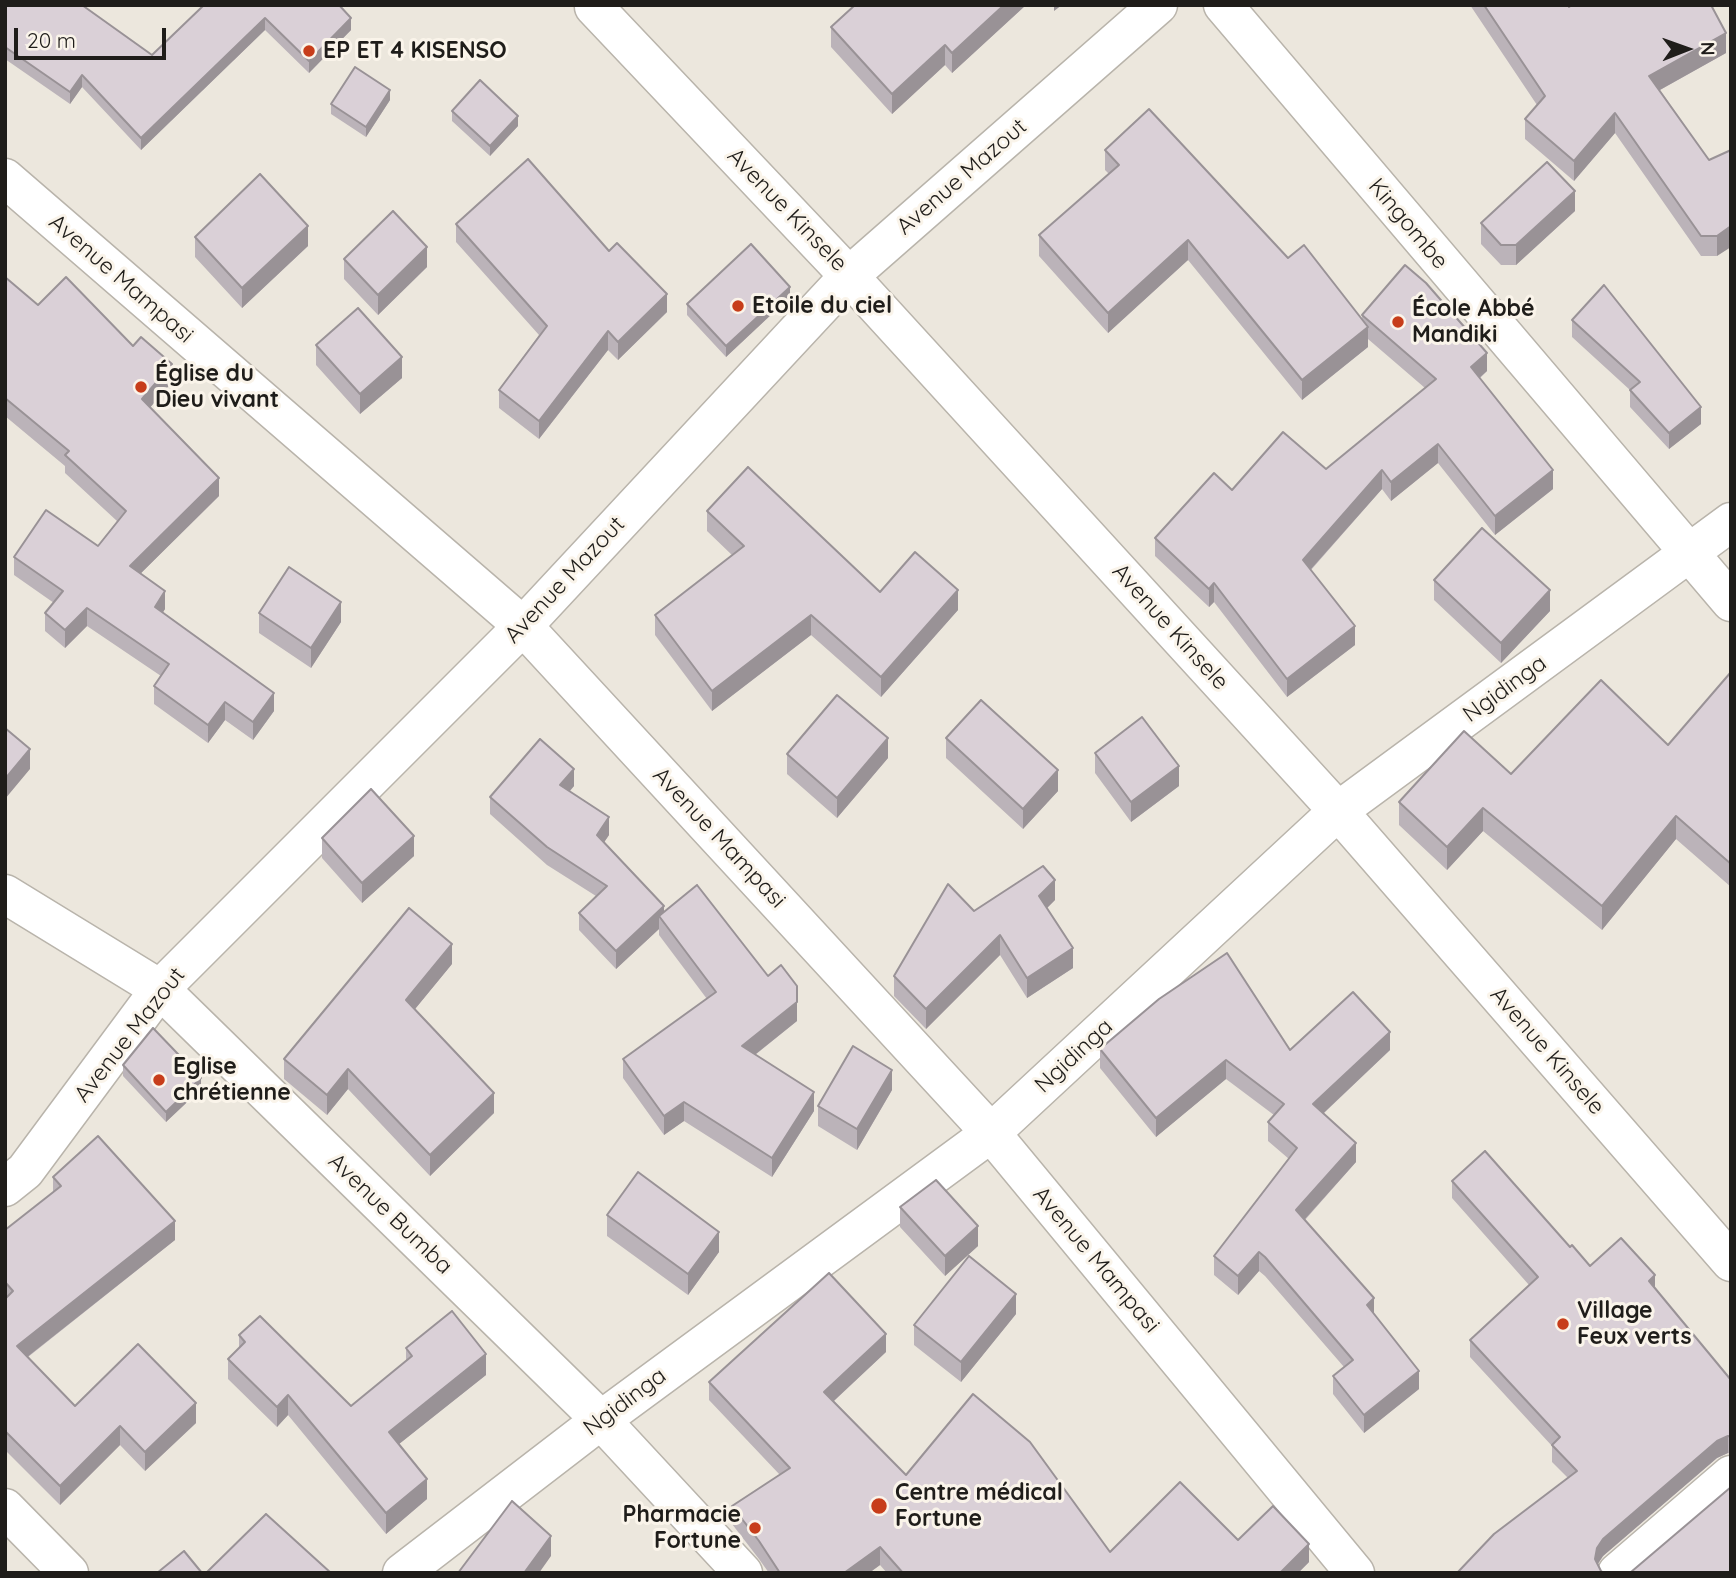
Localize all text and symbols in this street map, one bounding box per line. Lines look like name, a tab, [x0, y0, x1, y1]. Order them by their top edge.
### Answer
scale bar	[18, 14, 170, 58]
north arrow	[1652, 14, 1722, 84]
text: 20 m	[27, 27, 76, 53]
place label: EP ET 4 KISENSO	[323, 37, 507, 65]
text: N	[1696, 41, 1720, 56]
marker: EP ET 4 KISENSO	[301, 43, 317, 59]
street label: Avenue Mazout	[891, 113, 1033, 241]
street label: Avenue Kinsele	[721, 143, 853, 277]
street label: Kingombe	[1362, 173, 1454, 275]
street label: Avenue Mampasi	[43, 209, 199, 349]
place label: Etoile du ciel	[752, 292, 892, 320]
place label: École Abbé Mandiki	[1412, 295, 1535, 349]
marker: Etoile du ciel	[730, 298, 746, 314]
marker: École Abbé Mandiki	[1390, 314, 1406, 330]
place label: Église du Dieu vivant	[155, 360, 279, 414]
marker: Église du Dieu vivant	[133, 379, 149, 395]
street label: Avenue Mazout	[499, 511, 631, 649]
street label: Avenue Kinsele	[1106, 558, 1234, 696]
street label: Ngidinga	[1458, 650, 1552, 728]
street label: Avenue Mampasi	[647, 762, 791, 914]
street label: Avenue Mazout	[69, 962, 191, 1108]
street label: Avenue Kinsele	[1484, 981, 1610, 1121]
street label: Ngidinga	[1029, 1013, 1119, 1099]
place label: Eglise chrétienne	[173, 1053, 291, 1107]
marker: Eglise chrétienne	[151, 1072, 167, 1088]
street label: Avenue Bumba	[322, 1148, 458, 1280]
street label: Avenue Mampasi	[1027, 1181, 1165, 1339]
place label: Village Feux verts	[1577, 1297, 1692, 1351]
marker: Village Feux verts	[1555, 1316, 1571, 1332]
street label: Ngidinga	[578, 1362, 672, 1442]
place label: Centre médical Fortune	[895, 1479, 1063, 1533]
marker: Centre médical Fortune	[869, 1496, 889, 1516]
place label: Pharmacie Fortune	[623, 1501, 741, 1555]
marker: Pharmacie Fortune	[747, 1520, 763, 1536]

